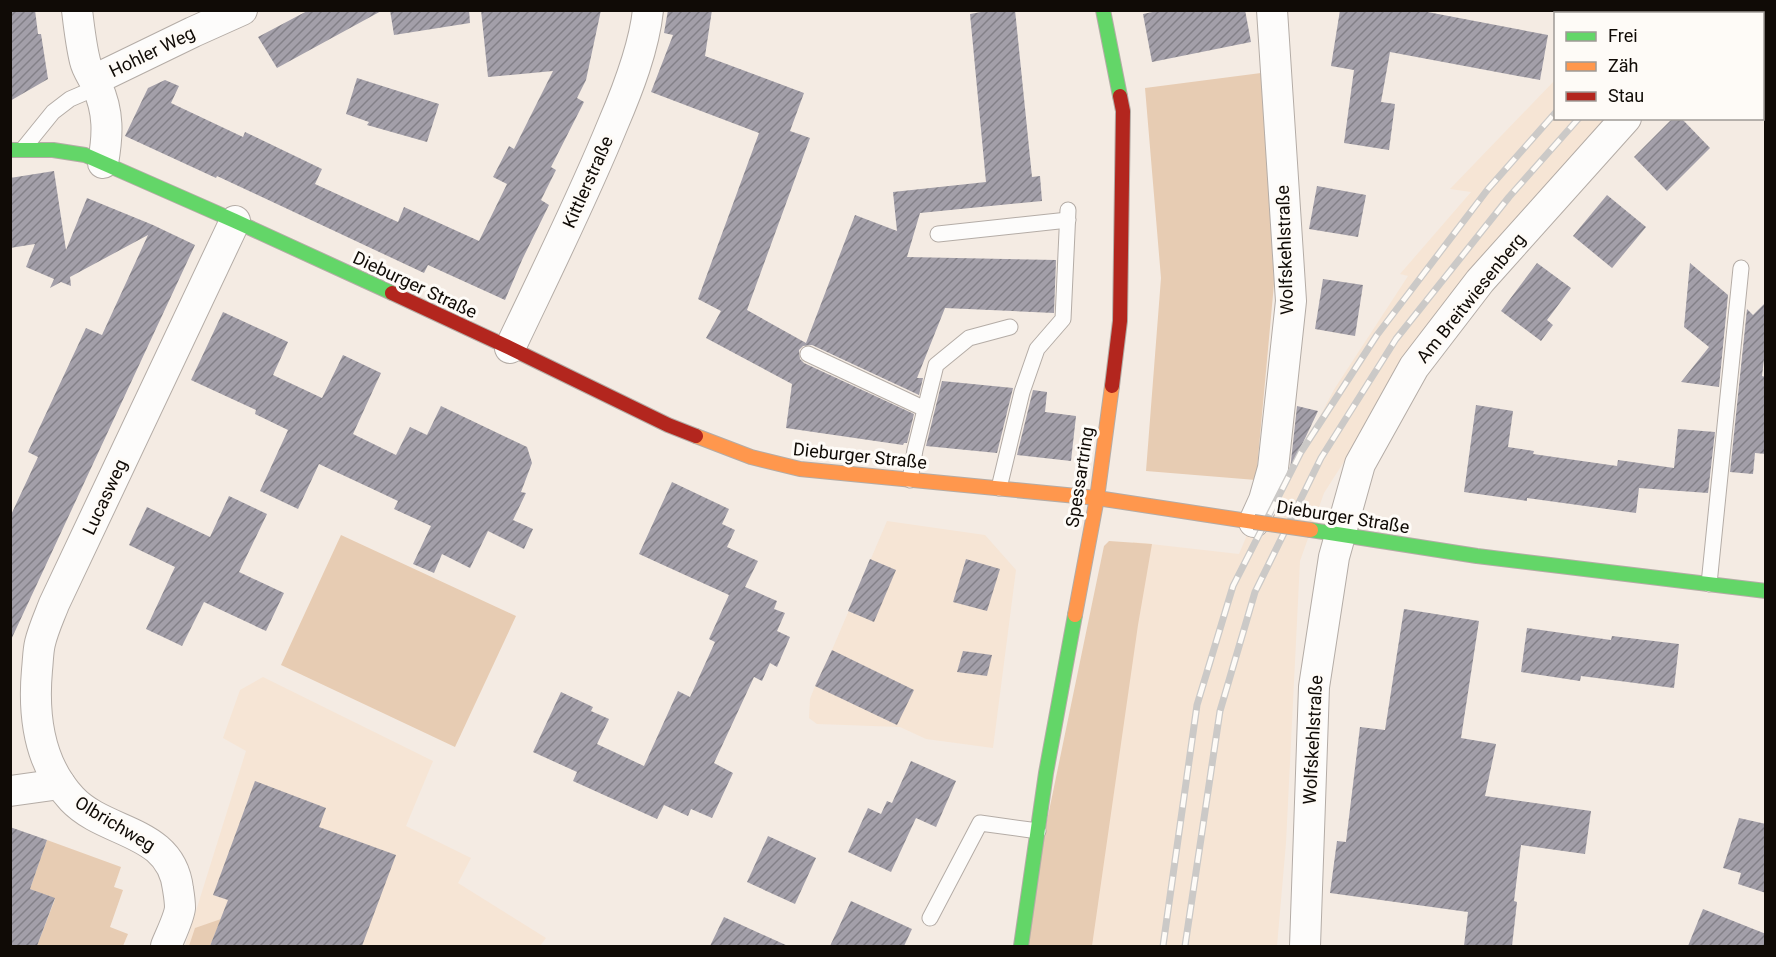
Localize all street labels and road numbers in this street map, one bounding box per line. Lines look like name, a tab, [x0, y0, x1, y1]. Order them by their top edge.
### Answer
street label: Hohler Weg	[105, 22, 198, 81]
street label: Kittlerstraße	[558, 133, 617, 231]
street label: Wolfskehlstraße	[1272, 185, 1297, 315]
street label: Am Breitwiesenberg	[1412, 229, 1529, 367]
street label: Dieburger Straße	[350, 247, 480, 322]
street label: Spessartring	[1061, 425, 1098, 529]
street label: Dieburger Straße	[792, 438, 928, 473]
street label: Lucasweg	[78, 456, 131, 538]
street label: Dieburger Straße	[1275, 496, 1411, 537]
street label: Wolfskehlstraße	[1299, 675, 1326, 805]
street label: Olbrichweg	[71, 791, 159, 856]

